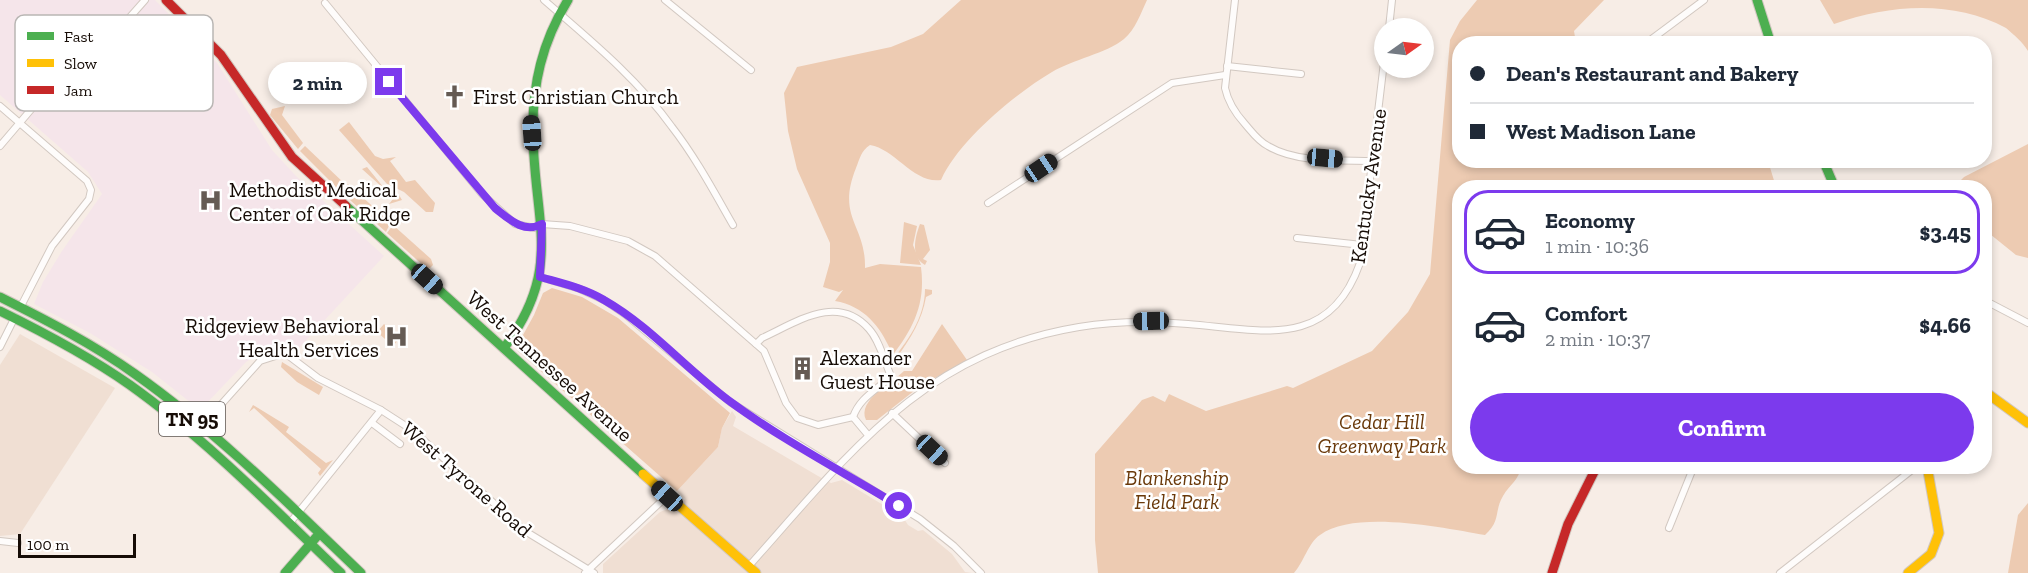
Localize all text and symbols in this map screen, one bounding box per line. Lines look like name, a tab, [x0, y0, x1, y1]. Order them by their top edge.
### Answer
legend	[15, 15, 213, 111]
north arrow	[1374, 18, 1434, 78]
map controls	[1374, 18, 1434, 78]
text: Fast	[64, 27, 93, 46]
text: Slow	[64, 54, 98, 73]
text: Dean's Restaurant and Bakery	[1506, 60, 1799, 87]
callout: 2 min	[269, 61, 368, 103]
route end	[375, 68, 402, 95]
text: 2 min	[293, 71, 342, 95]
text: Jam	[64, 81, 93, 100]
church icon: First Christian Church	[442, 83, 468, 109]
place label: First Christian Church	[473, 84, 679, 109]
street label: Kentucky Avenue	[1345, 107, 1391, 265]
car	[522, 114, 542, 152]
text: West Madison Lane	[1506, 118, 1696, 145]
car	[1306, 147, 1344, 169]
car	[1021, 150, 1061, 186]
place label: Methodist Medical Center of Oak Ridge	[229, 177, 411, 226]
hospital icon: Methodist Medical Center of Oak Ridge	[198, 188, 224, 214]
icon: car	[1473, 205, 1527, 259]
text: Economy	[1545, 207, 1635, 234]
text: $3.45	[1919, 219, 1971, 246]
text: 1 min · 10:36	[1545, 234, 1649, 258]
car	[408, 260, 446, 298]
street label: West Tennessee Avenue	[462, 285, 638, 447]
icon: car	[1473, 298, 1527, 352]
text: Comfort	[1545, 300, 1627, 327]
car	[1133, 312, 1169, 330]
text: $4.66	[1919, 312, 1971, 339]
place label: Ridgeview Behavioral Health Services	[185, 313, 379, 362]
hospital icon: Ridgeview Behavioral Health Services	[384, 324, 410, 350]
text: 2 min · 10:37	[1545, 327, 1651, 351]
place label: Alexander Guest House	[820, 345, 935, 394]
building icon: Alexander Guest House	[789, 356, 815, 382]
button: Confirm	[1470, 393, 1974, 462]
road number: TN 95	[159, 402, 225, 436]
park label: Cedar Hill Greenway Park	[1317, 409, 1447, 458]
street label: West Tyrone Road	[397, 416, 538, 543]
car	[913, 431, 951, 469]
park label: Blankenship Field Park	[1125, 465, 1229, 514]
car	[648, 477, 686, 515]
route start	[885, 492, 912, 519]
scale bar	[18, 531, 136, 558]
text: 100 m	[27, 535, 69, 554]

